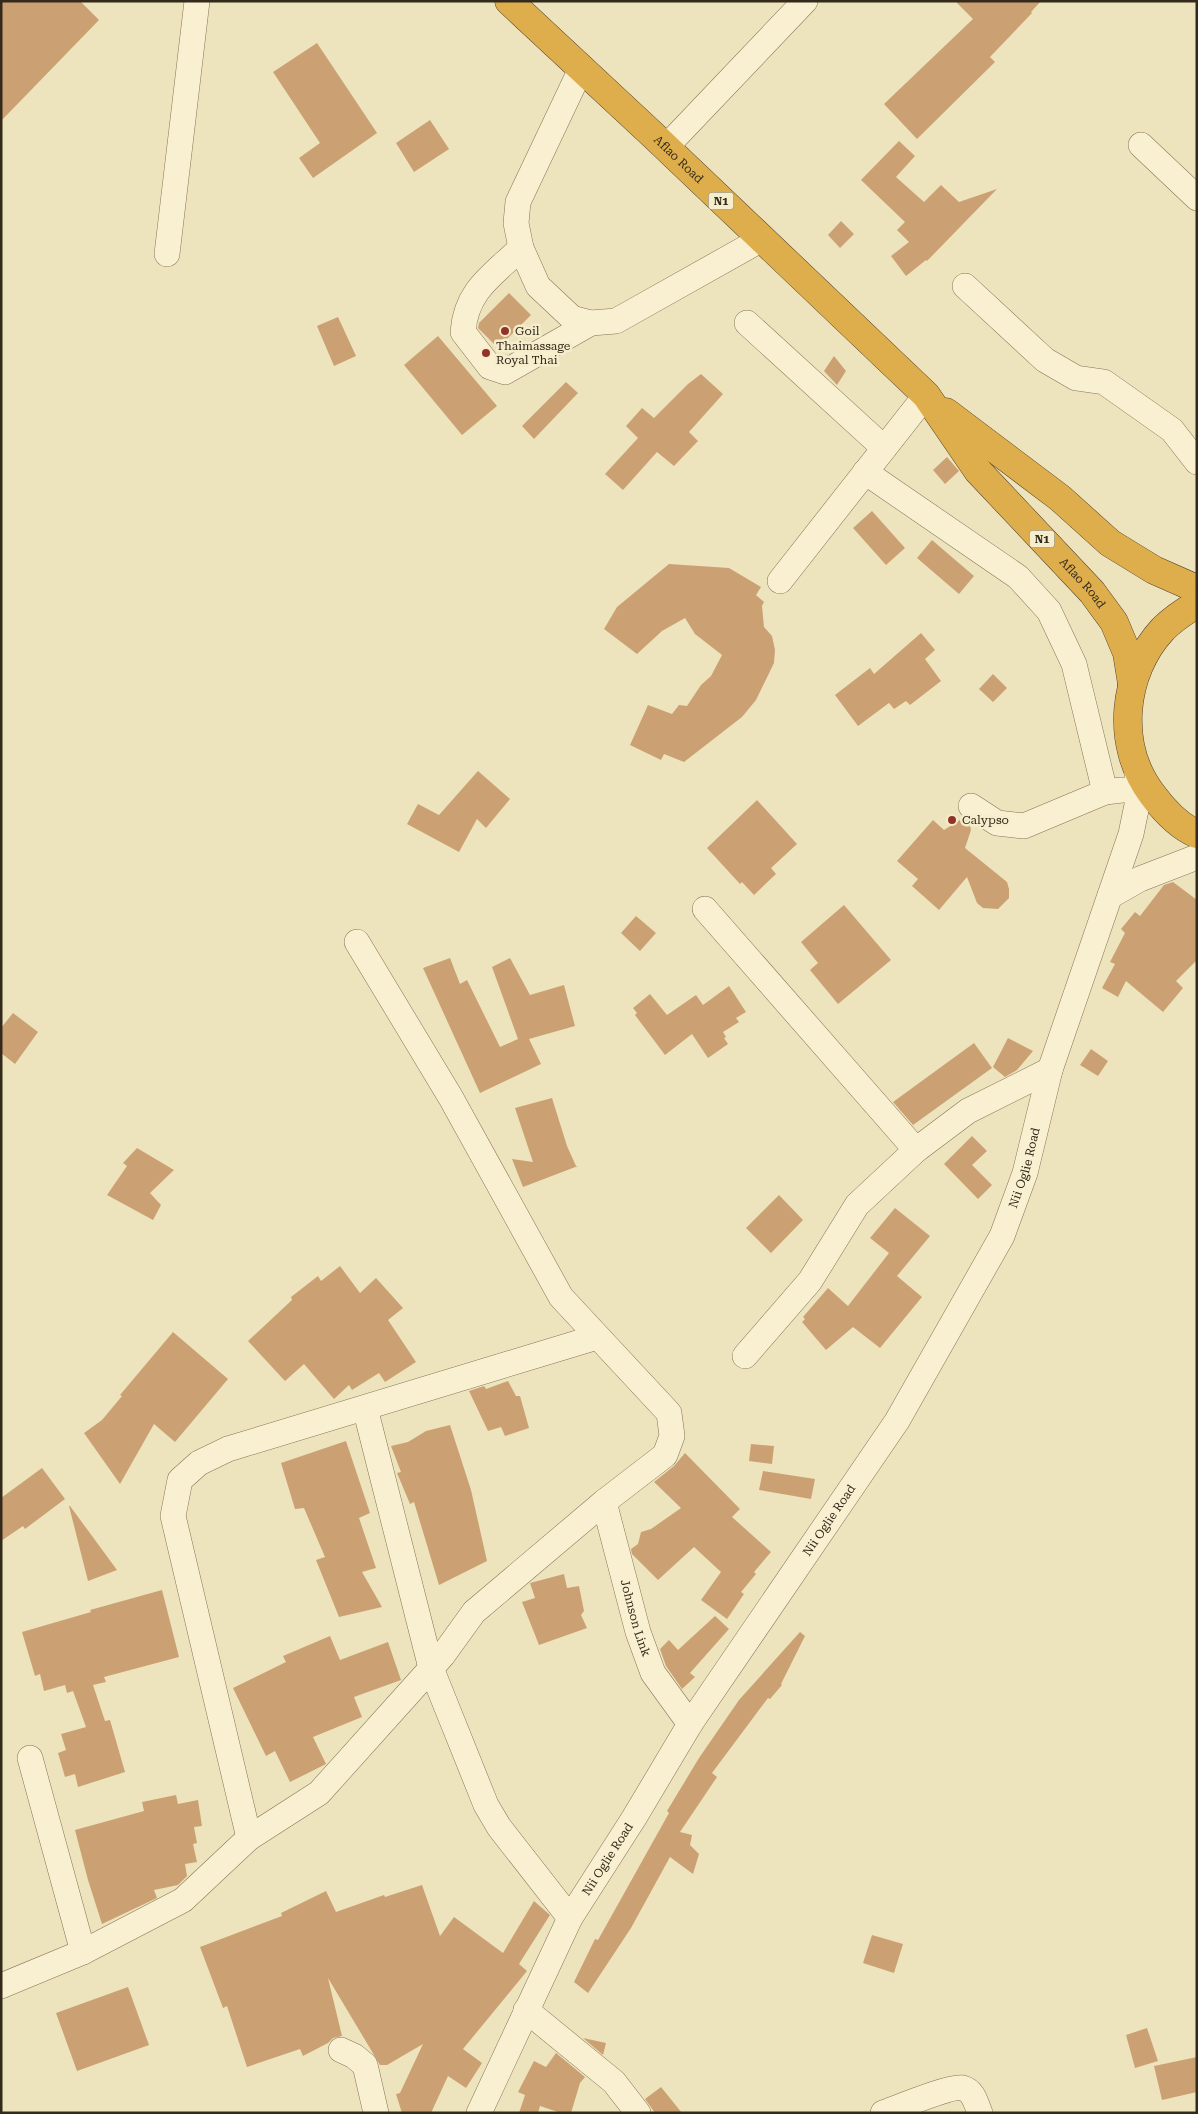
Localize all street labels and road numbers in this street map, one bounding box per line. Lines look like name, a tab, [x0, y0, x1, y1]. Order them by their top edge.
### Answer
street label: Aflao Road	[651, 133, 706, 186]
road number: N1	[708, 192, 734, 210]
road number: N1	[1030, 530, 1054, 548]
street label: Aflao Road	[1056, 555, 1109, 611]
street label: Nii Oglie Road	[1006, 1126, 1043, 1210]
street label: Nii Oglie Road	[800, 1482, 859, 1559]
street label: Johnson Link	[618, 1578, 653, 1659]
street label: Nii Oglie Road	[579, 1820, 636, 1898]

